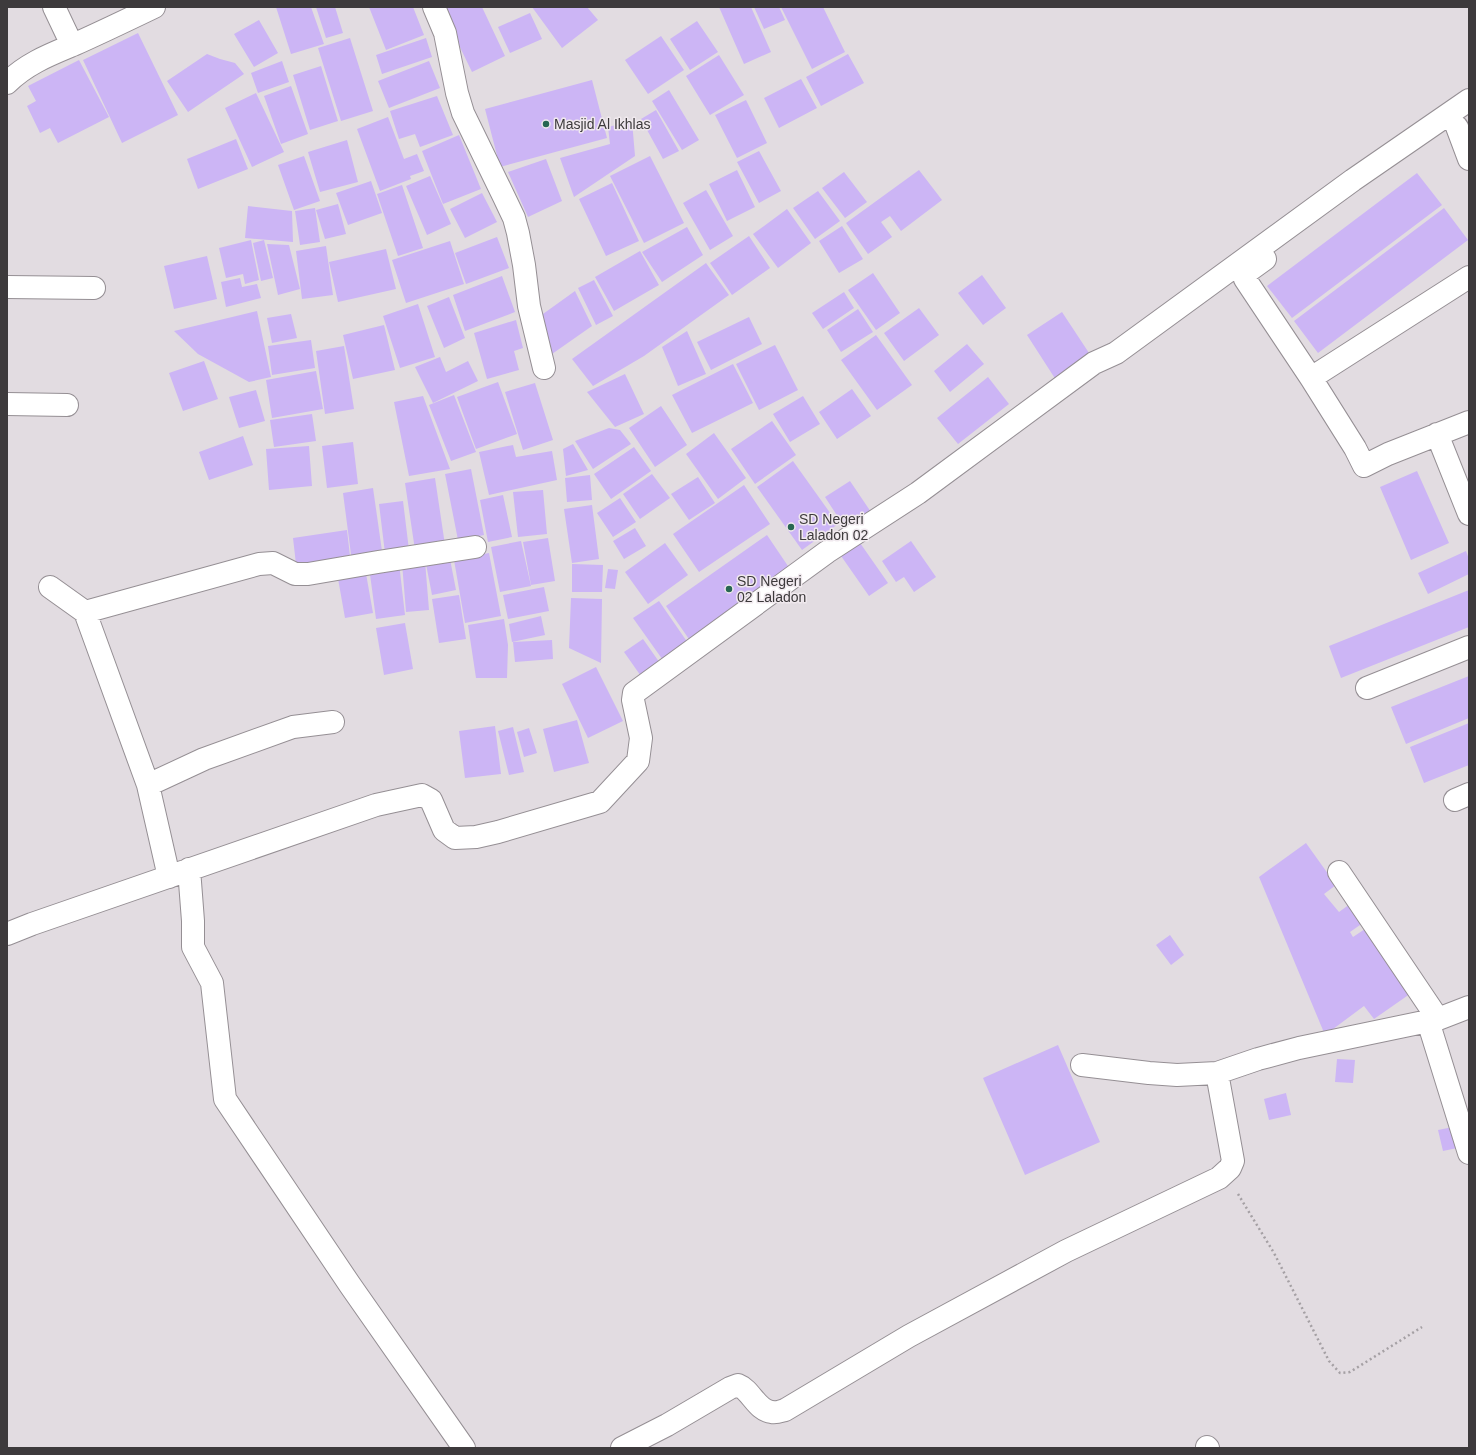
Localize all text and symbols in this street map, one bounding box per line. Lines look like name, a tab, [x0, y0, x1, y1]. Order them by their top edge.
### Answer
place label: Masjid Al Ikhlas	[554, 116, 650, 132]
marker: Masjid Al Ikhlas	[541, 119, 551, 129]
place label: SD Negeri Laladon 02	[799, 511, 869, 543]
marker: SD Negeri Laladon 02	[786, 522, 796, 532]
place label: SD Negeri 02 Laladon	[737, 573, 806, 605]
marker: SD Negeri 02 Laladon	[724, 584, 734, 594]

